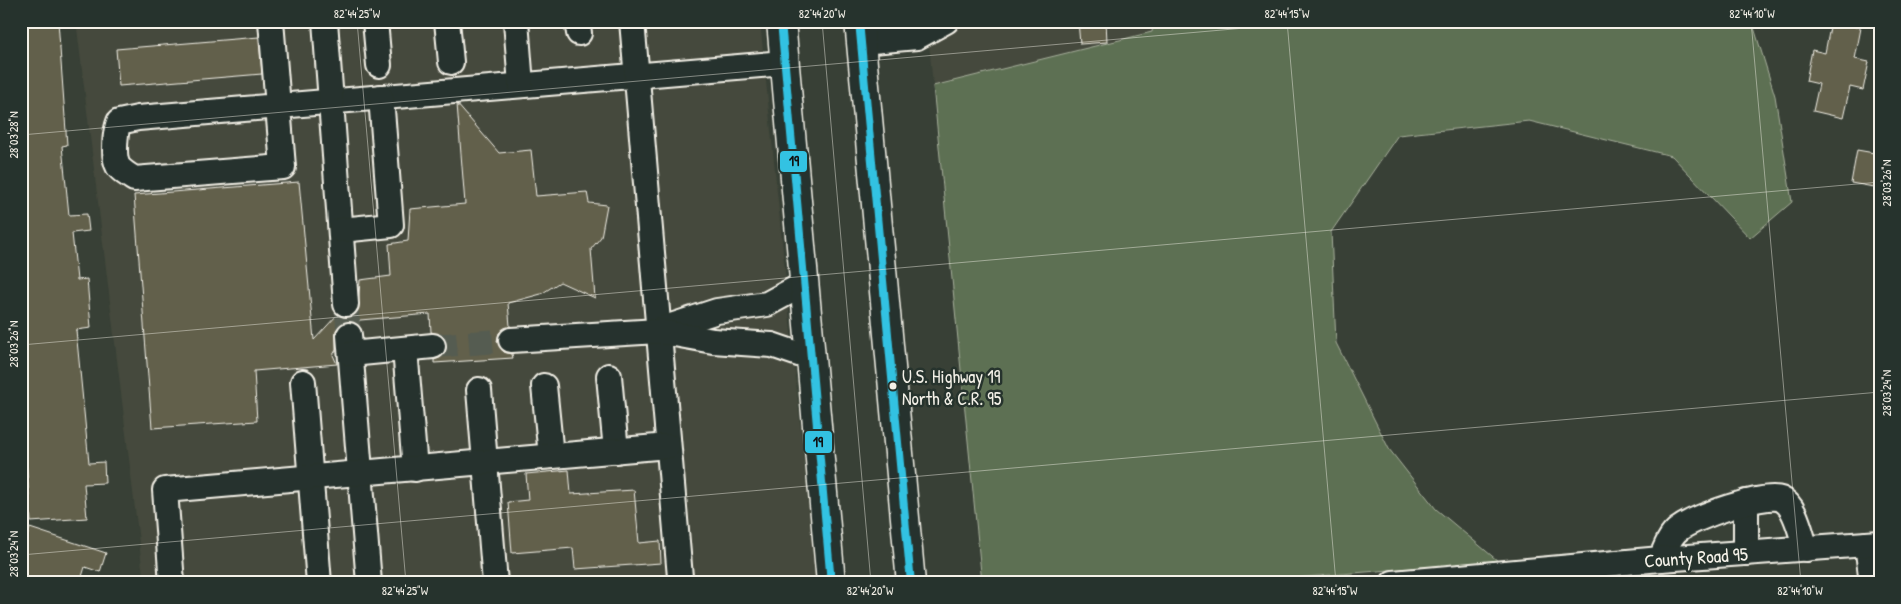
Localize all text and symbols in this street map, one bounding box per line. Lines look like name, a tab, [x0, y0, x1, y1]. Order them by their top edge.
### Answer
text: 82°44'25"W	[334, 5, 381, 22]
text: 82°44'20"W	[799, 5, 846, 22]
text: 82°44'15"W	[1264, 5, 1310, 22]
text: 82°44'10"W	[1729, 5, 1775, 22]
text: 28°03'28"N	[5, 111, 22, 159]
line badge: 19	[779, 150, 808, 173]
text: 19	[789, 151, 800, 170]
text: 28°03'26"N	[1878, 160, 1895, 206]
text: 28°03'26"N	[5, 321, 22, 367]
place label: U.S. Highway 19 North & C.R. 95	[902, 364, 1002, 411]
text: 28°03'24"N	[1878, 370, 1895, 416]
marker: U.S. Highway 19 North & C.R. 95	[888, 381, 898, 391]
line badge: 19	[804, 430, 833, 454]
text: 19	[813, 432, 824, 451]
text: 28°03'24"N	[5, 531, 22, 577]
street label: County Road 95	[1643, 540, 1749, 574]
text: 82°44'25"W	[382, 582, 429, 599]
text: 82°44'20"W	[847, 582, 894, 599]
text: 82°44'15"W	[1312, 582, 1358, 599]
text: 82°44'10"W	[1777, 582, 1823, 599]

